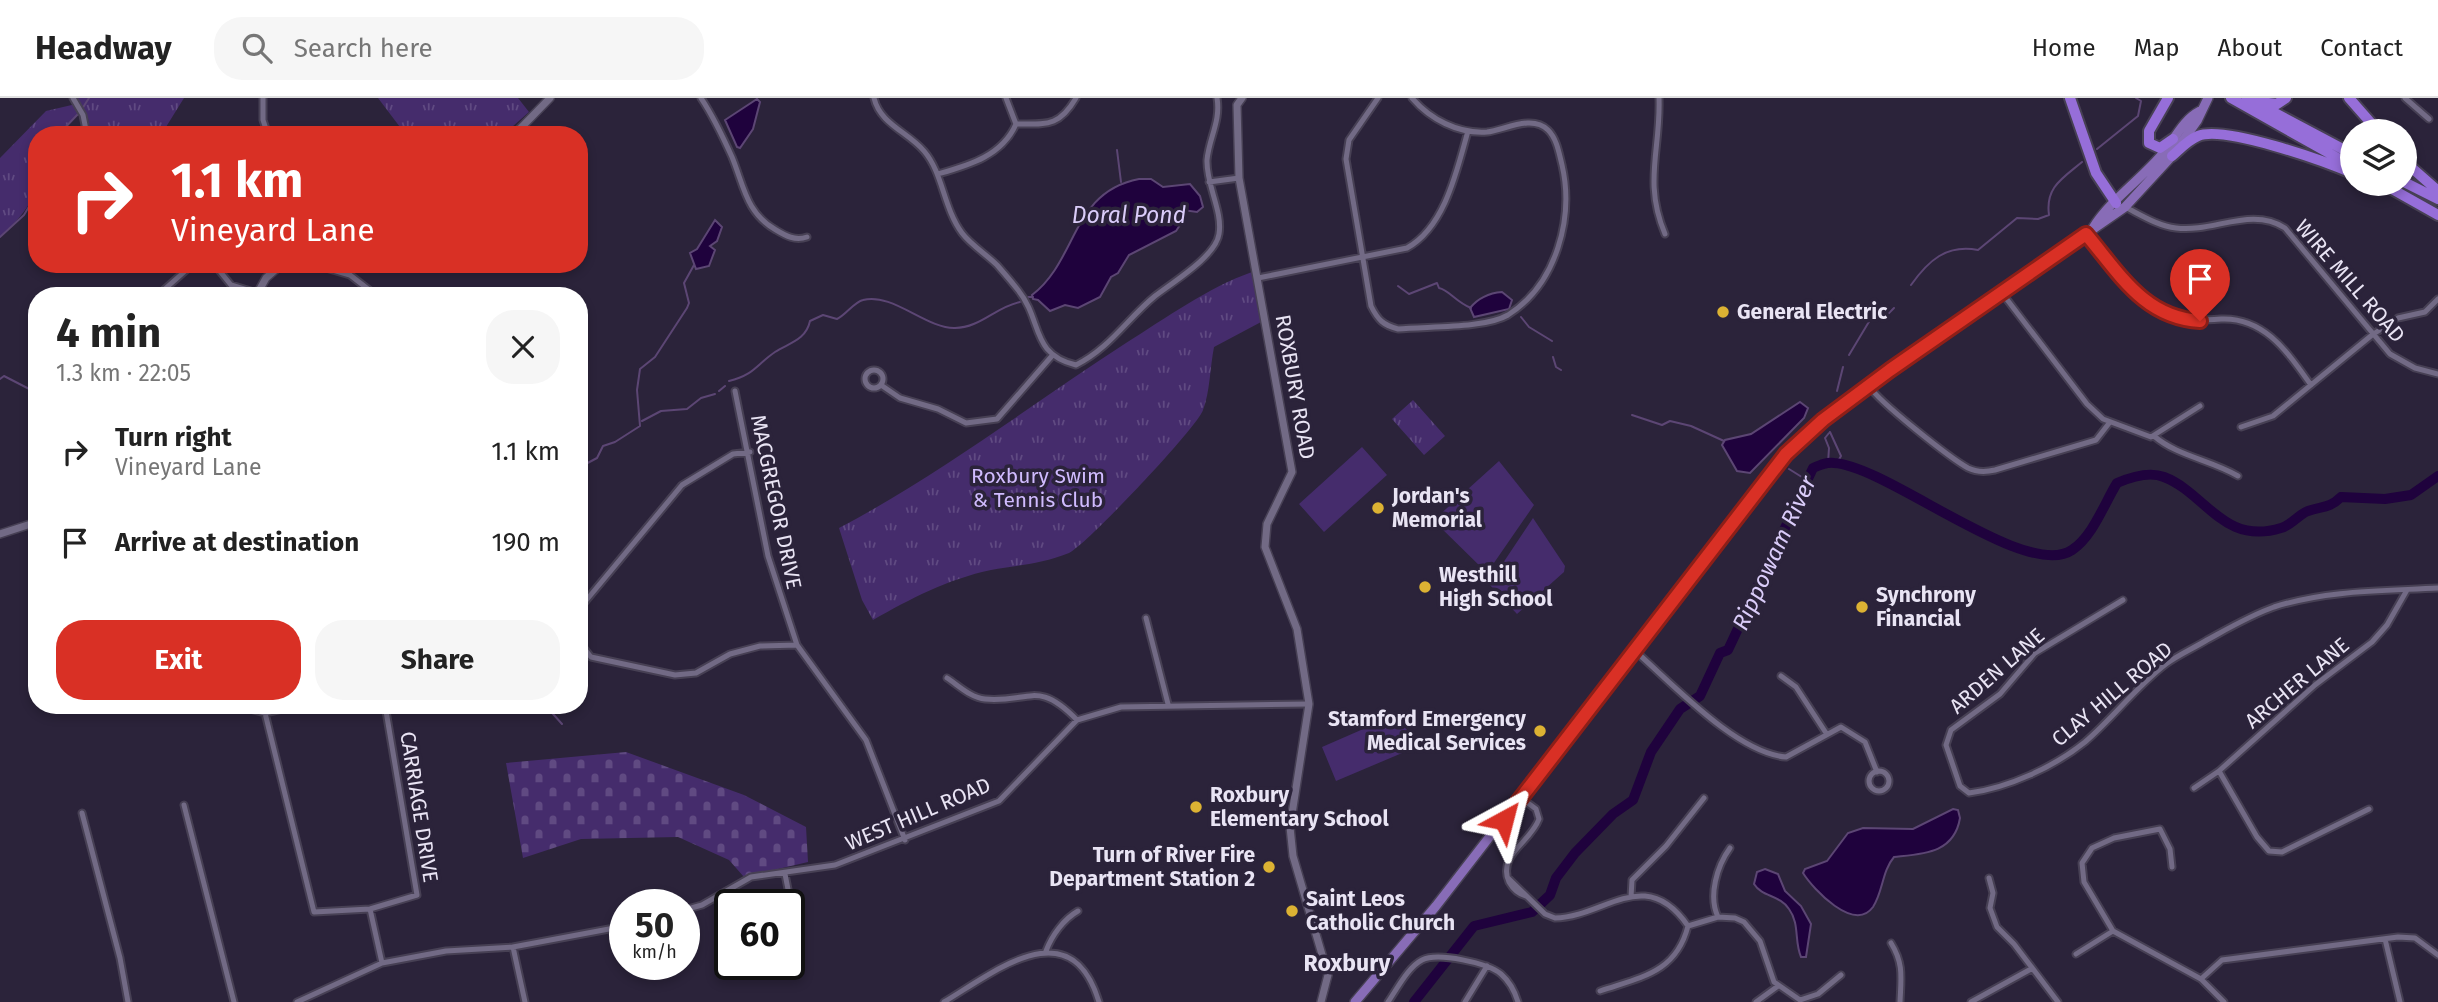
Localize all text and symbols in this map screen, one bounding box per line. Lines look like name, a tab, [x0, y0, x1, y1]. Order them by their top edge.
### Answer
search box	[214, 17, 704, 80]
text: Headway	[35, 28, 172, 68]
icon: search	[238, 29, 276, 67]
text: Search here	[294, 33, 433, 64]
text: Home	[2032, 34, 2096, 62]
text: Map	[2134, 34, 2180, 62]
text: About	[2218, 34, 2282, 62]
text: Contact	[2320, 34, 2403, 62]
map controls	[2340, 119, 2417, 196]
button: layers	[2340, 119, 2417, 196]
text: 1.1 km	[171, 151, 303, 210]
icon: right	[56, 154, 147, 245]
water label: Doral Pond	[1072, 201, 1186, 229]
text: Vineyard Lane	[171, 211, 375, 249]
street label: WIRE MILL ROAD	[2290, 214, 2410, 348]
pin	[2170, 249, 2230, 321]
icon: arrive	[2181, 260, 2219, 298]
place label: General Electric	[1737, 299, 1887, 325]
marker: General Electric	[1715, 304, 1731, 320]
text: 4 min	[56, 308, 161, 358]
button: close	[486, 310, 560, 384]
street label: ROXBURY ROAD	[1269, 313, 1321, 461]
text: 1.3 km · 22:05	[56, 359, 191, 387]
street label: MACGREGOR DRIVE	[745, 412, 807, 592]
text: Turn right	[115, 422, 232, 453]
icon: right	[56, 433, 94, 471]
text: 1.1 km	[491, 436, 560, 467]
text: Vineyard Lane	[115, 453, 261, 481]
park label: Roxbury Swim & Tennis Club	[971, 463, 1105, 513]
water label: Rippowam River	[1726, 470, 1822, 635]
place label: Jordan's Memorial	[1391, 483, 1483, 533]
marker: Jordan's Memorial	[1370, 500, 1386, 516]
icon: arrive	[56, 524, 94, 562]
text: Arrive at destination	[115, 527, 359, 558]
text: 190 m	[491, 527, 560, 558]
place label: Westhill High School	[1439, 562, 1553, 612]
marker: Westhill High School	[1417, 579, 1433, 595]
place label: Synchrony Financial	[1876, 582, 1976, 632]
marker: Synchrony Financial	[1854, 599, 1870, 615]
button: Exit	[56, 620, 301, 700]
button: Share	[315, 620, 560, 700]
street label: ARDEN LANE	[1944, 623, 2050, 719]
street label: ARCHER LANE	[2240, 632, 2354, 734]
street label: CLAY HILL ROAD	[2046, 636, 2178, 752]
place label: Stamford Emergency Medical Services	[1328, 706, 1526, 756]
marker: Stamford Emergency Medical Services	[1532, 723, 1548, 739]
street label: CARRIAGE DRIVE	[394, 730, 444, 884]
street label: WEST HILL ROAD	[842, 772, 994, 856]
place label: Roxbury Elementary School	[1210, 782, 1389, 832]
position arrow	[1467, 783, 1541, 857]
marker: Roxbury Elementary School	[1188, 799, 1204, 815]
place label: Turn of River Fire Department Station 2	[1049, 842, 1255, 892]
marker: Turn of River Fire Department Station 2	[1261, 859, 1277, 875]
place label: Saint Leos Catholic Church	[1306, 886, 1455, 936]
speed limit sign: 60	[714, 889, 805, 980]
marker: Saint Leos Catholic Church	[1284, 903, 1300, 919]
text: 50	[635, 904, 674, 946]
text: km/h	[632, 941, 677, 963]
district label: Roxbury	[1304, 949, 1391, 977]

